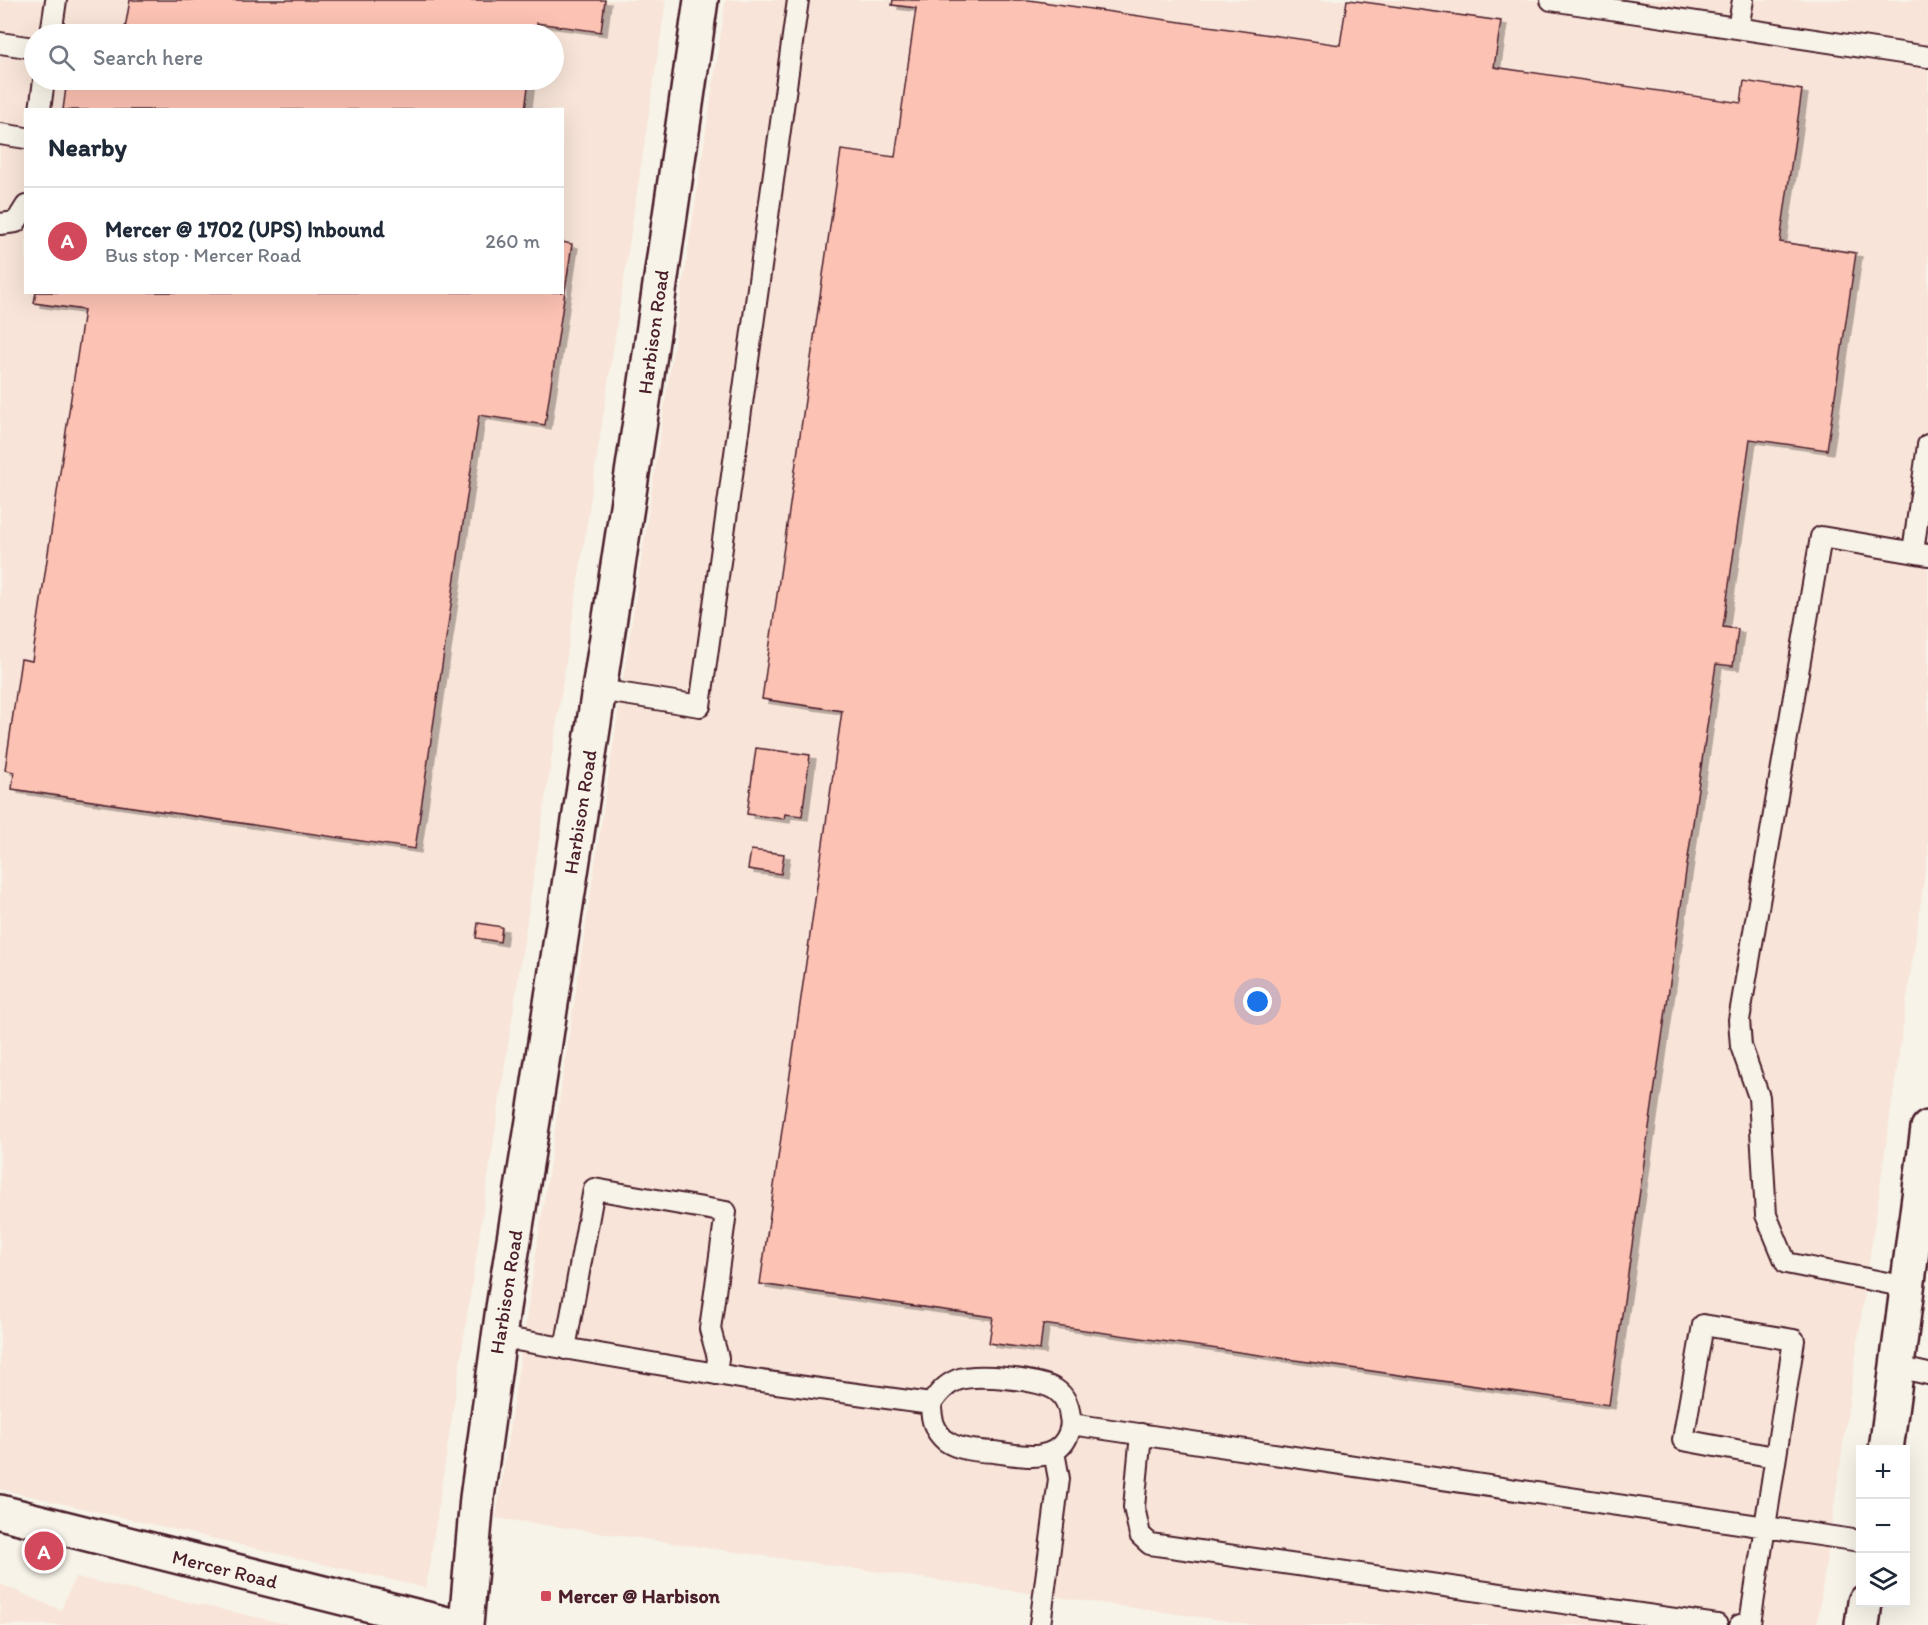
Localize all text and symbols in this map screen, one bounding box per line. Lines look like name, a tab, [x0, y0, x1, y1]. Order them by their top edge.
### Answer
search box	[24, 24, 564, 90]
icon: search	[45, 41, 78, 74]
text: Search here	[93, 44, 203, 71]
text: Nearby	[48, 131, 127, 163]
text: Mercer @ 1702 (UPS) Inbound	[105, 216, 385, 243]
text: A	[61, 229, 74, 253]
text: 260 m	[485, 229, 540, 253]
text: Bus stop · Mercer Road	[105, 243, 301, 267]
street label: Harbison Road	[632, 268, 674, 396]
street label: Harbison Road	[558, 748, 602, 876]
your location	[1243, 987, 1272, 1016]
street label: Harbison Road	[484, 1228, 528, 1356]
map controls	[1856, 1445, 1910, 1607]
button: +	[1856, 1445, 1910, 1499]
button: −	[1856, 1499, 1910, 1553]
pin: A	[24, 1528, 63, 1574]
street label: Mercer Road	[170, 1544, 280, 1594]
button: layers	[1856, 1553, 1910, 1607]
place label: Mercer @ Harbison	[558, 1584, 721, 1608]
marker: Mercer @ Harbison	[539, 1589, 553, 1603]

